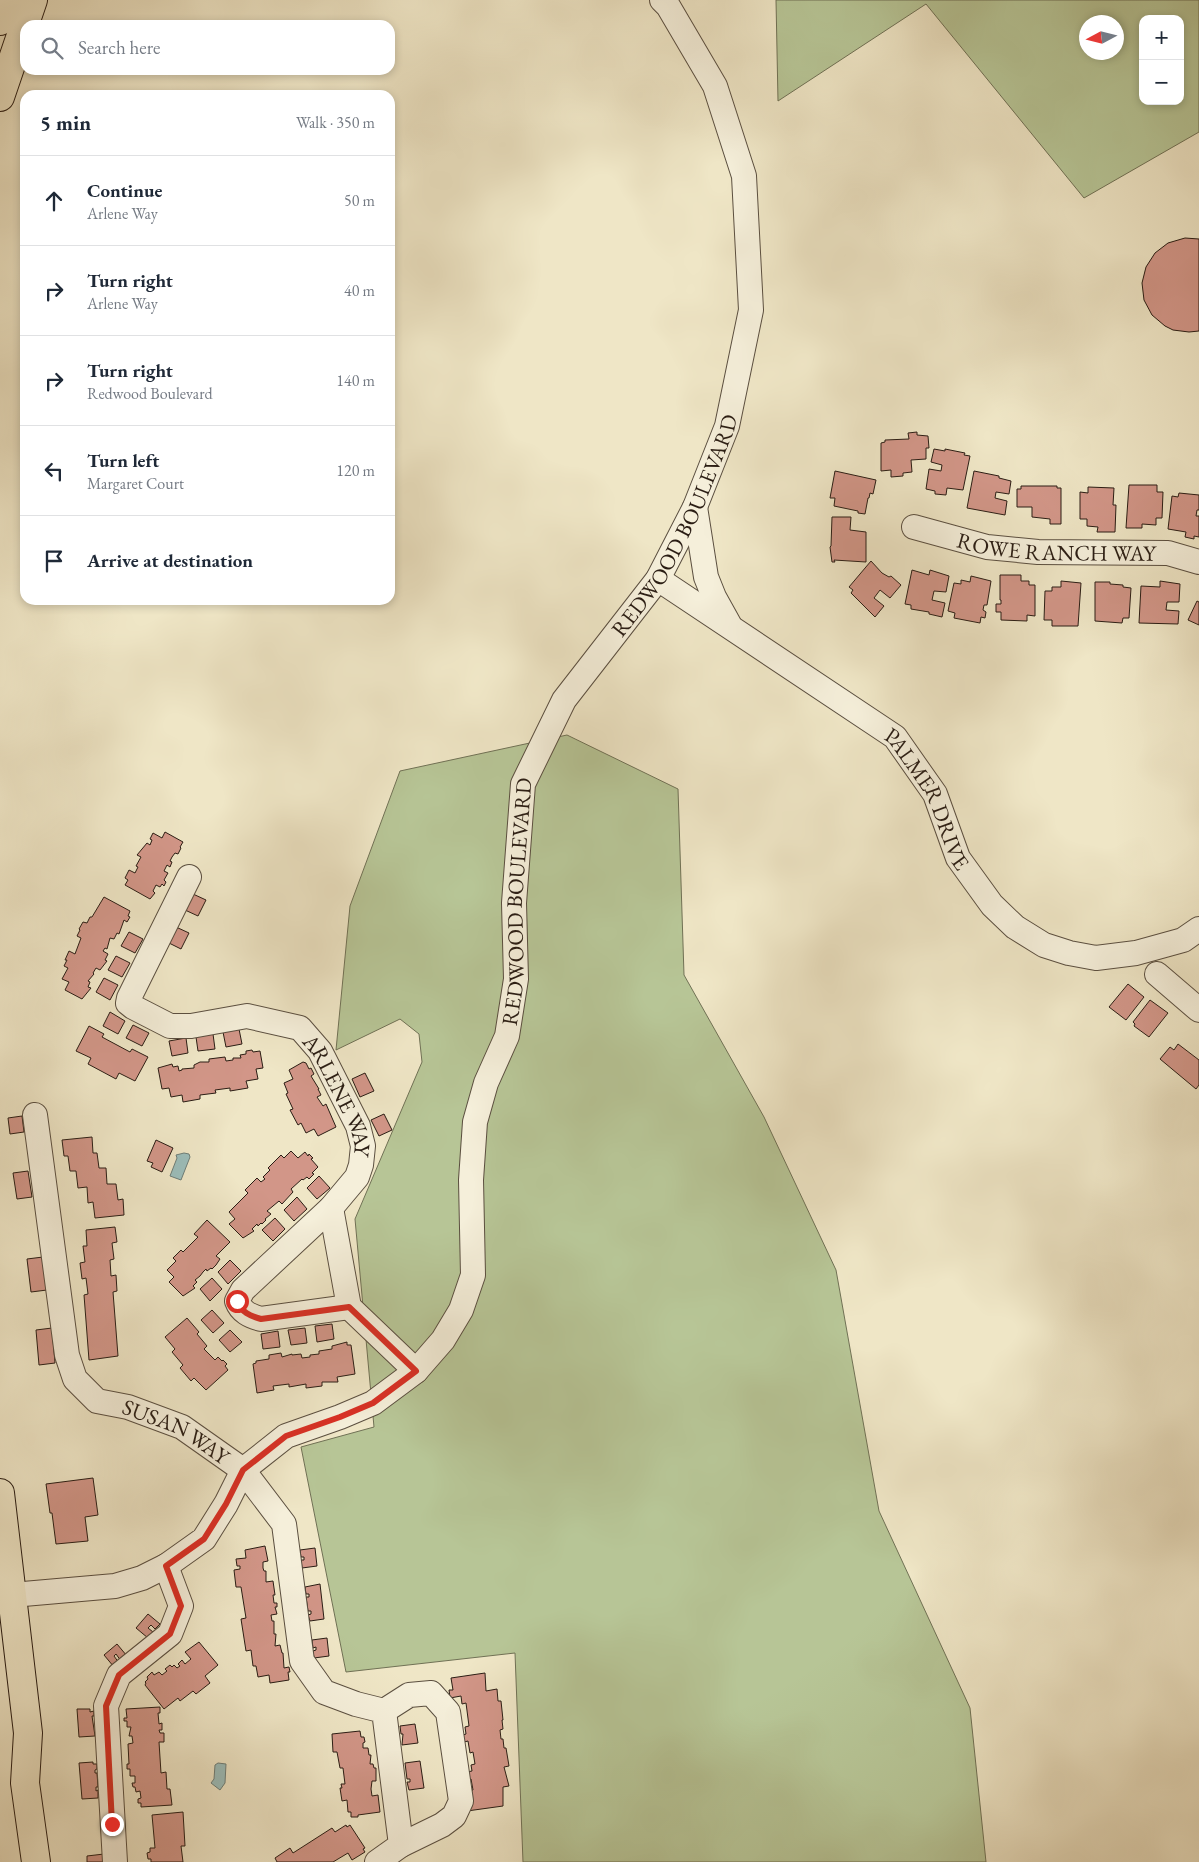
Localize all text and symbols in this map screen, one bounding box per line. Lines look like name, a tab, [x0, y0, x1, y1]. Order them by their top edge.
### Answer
north arrow	[1079, 15, 1124, 60]
map controls	[1139, 15, 1184, 105]
button: +	[1139, 15, 1184, 60]
search box	[20, 20, 395, 75]
icon: search	[38, 34, 66, 62]
text: Search here	[78, 35, 160, 60]
button: −	[1139, 60, 1184, 105]
text: 5 min	[40, 109, 91, 136]
text: Walk · 350 m	[296, 112, 375, 133]
text: Continue	[87, 178, 162, 203]
icon: ahead	[40, 187, 68, 215]
text: 50 m	[344, 190, 375, 211]
text: Arlene Way	[87, 203, 158, 224]
text: Turn right	[87, 268, 173, 293]
icon: right	[40, 277, 68, 305]
text: 40 m	[344, 280, 375, 301]
text: Arlene Way	[87, 293, 158, 314]
text: Turn right	[87, 358, 173, 383]
icon: right	[40, 367, 68, 395]
text: 140 m	[336, 370, 375, 391]
text: Redwood Boulevard	[87, 383, 213, 404]
street label: REDWOOD BOULEVARD	[605, 412, 744, 643]
text: Turn left	[87, 448, 159, 473]
icon: left	[40, 457, 68, 485]
text: 120 m	[336, 460, 375, 481]
text: Margaret Court	[87, 473, 184, 494]
street label: ROWE RANCH WAY	[954, 525, 1157, 568]
icon: arrive	[40, 547, 68, 575]
text: Arrive at destination	[87, 548, 253, 573]
street label: PALMER DRIVE	[879, 721, 976, 876]
street label: REDWOOD BOULEVARD	[495, 776, 538, 1028]
street label: ARLENE WAY	[296, 1027, 377, 1159]
route start	[226, 1290, 249, 1313]
street label: SUSAN WAY	[118, 1392, 236, 1472]
route end	[101, 1813, 124, 1836]

